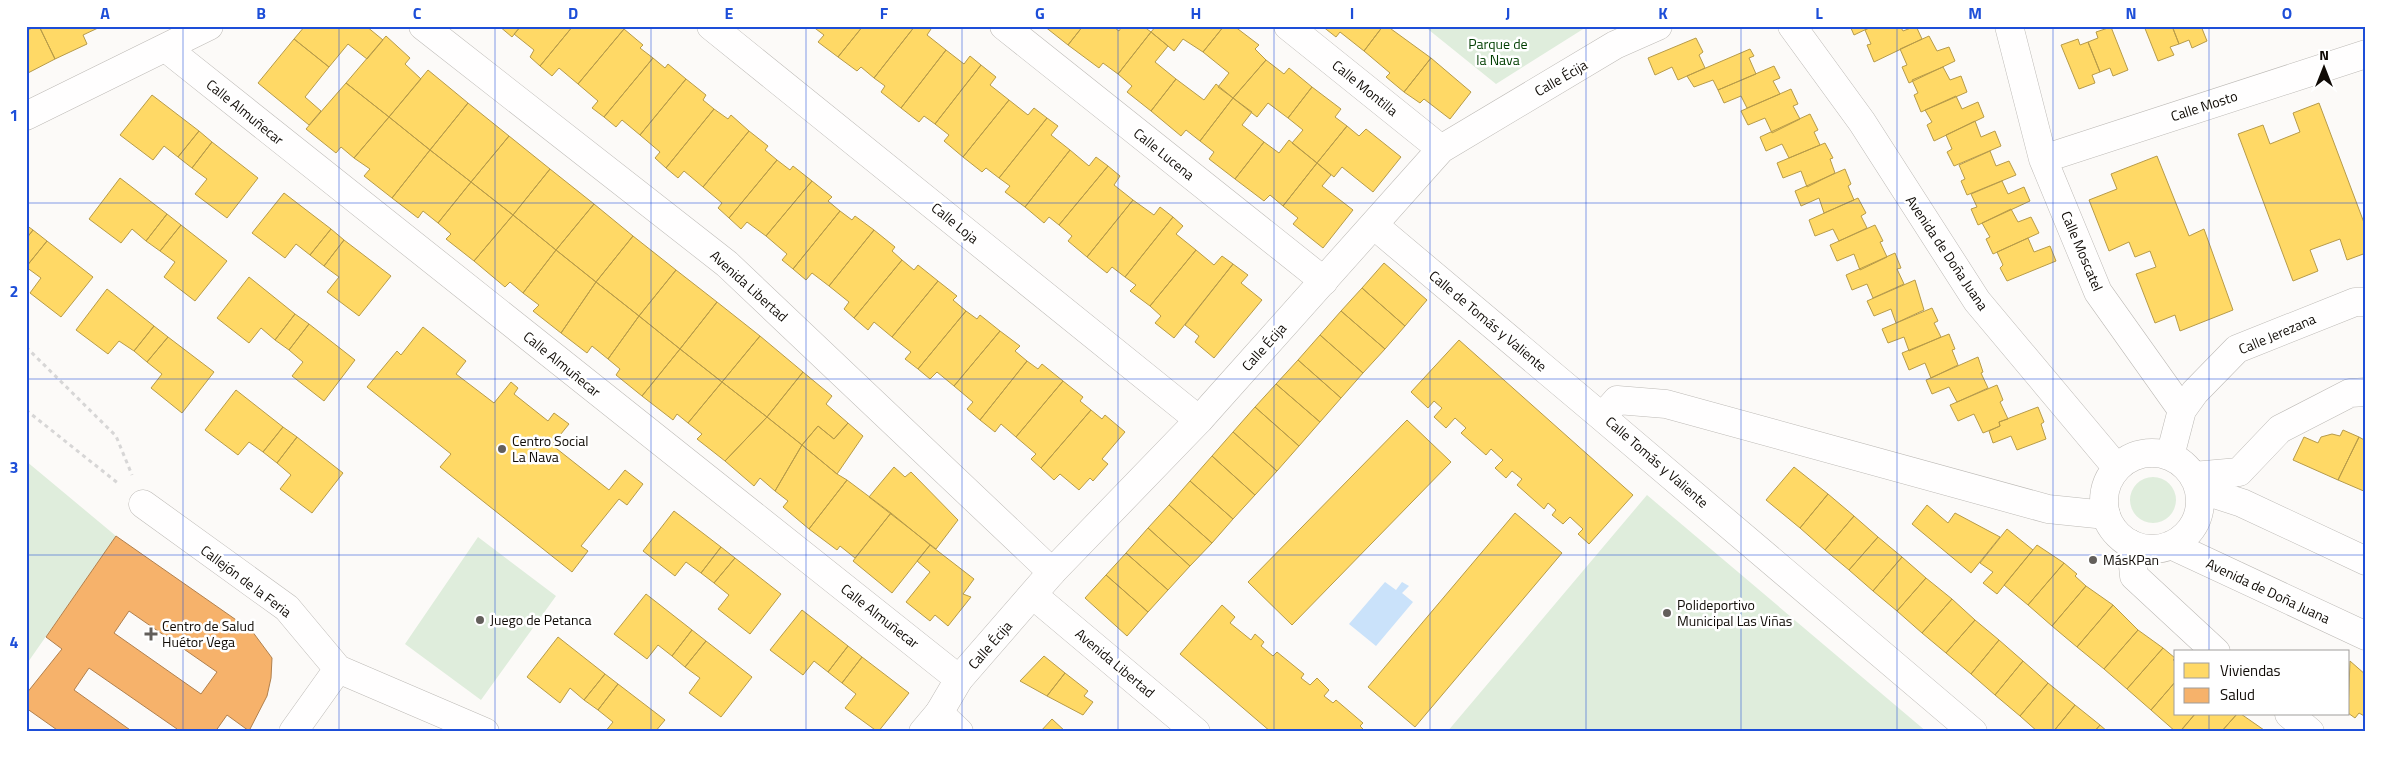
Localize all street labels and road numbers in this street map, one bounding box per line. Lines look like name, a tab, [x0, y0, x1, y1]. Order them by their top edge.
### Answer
street label: Calle Écija	[1530, 54, 1591, 101]
street label: Calle Montilla	[1328, 55, 1403, 121]
street label: Calle Almuñecar	[202, 74, 289, 150]
street label: Calle Mosto	[2168, 85, 2240, 126]
street label: Calle Lucena	[1129, 122, 1199, 185]
street label: Avenida de Doña Juana	[1901, 191, 1994, 314]
street label: Calle Loja	[927, 197, 983, 248]
street label: Calle Moscatel	[2056, 207, 2109, 294]
street label: Avenida Libertad	[706, 245, 793, 326]
street label: Calle de Tomás y Valiente	[1425, 265, 1552, 376]
street label: Calle Jerezana	[2235, 308, 2319, 359]
street label: Calle Écija	[1236, 318, 1291, 375]
street label: Calle Almuñecar	[519, 326, 606, 402]
street label: Calle Tomás y Valiente	[1601, 411, 1713, 512]
street label: Callejón de la Feria	[196, 539, 296, 622]
street label: Avenida de Doña Juana	[2203, 553, 2334, 628]
street label: Calle Almuñecar	[837, 578, 924, 653]
street label: Calle Écija	[963, 616, 1017, 673]
street label: Avenida Libertad	[1071, 623, 1160, 702]

